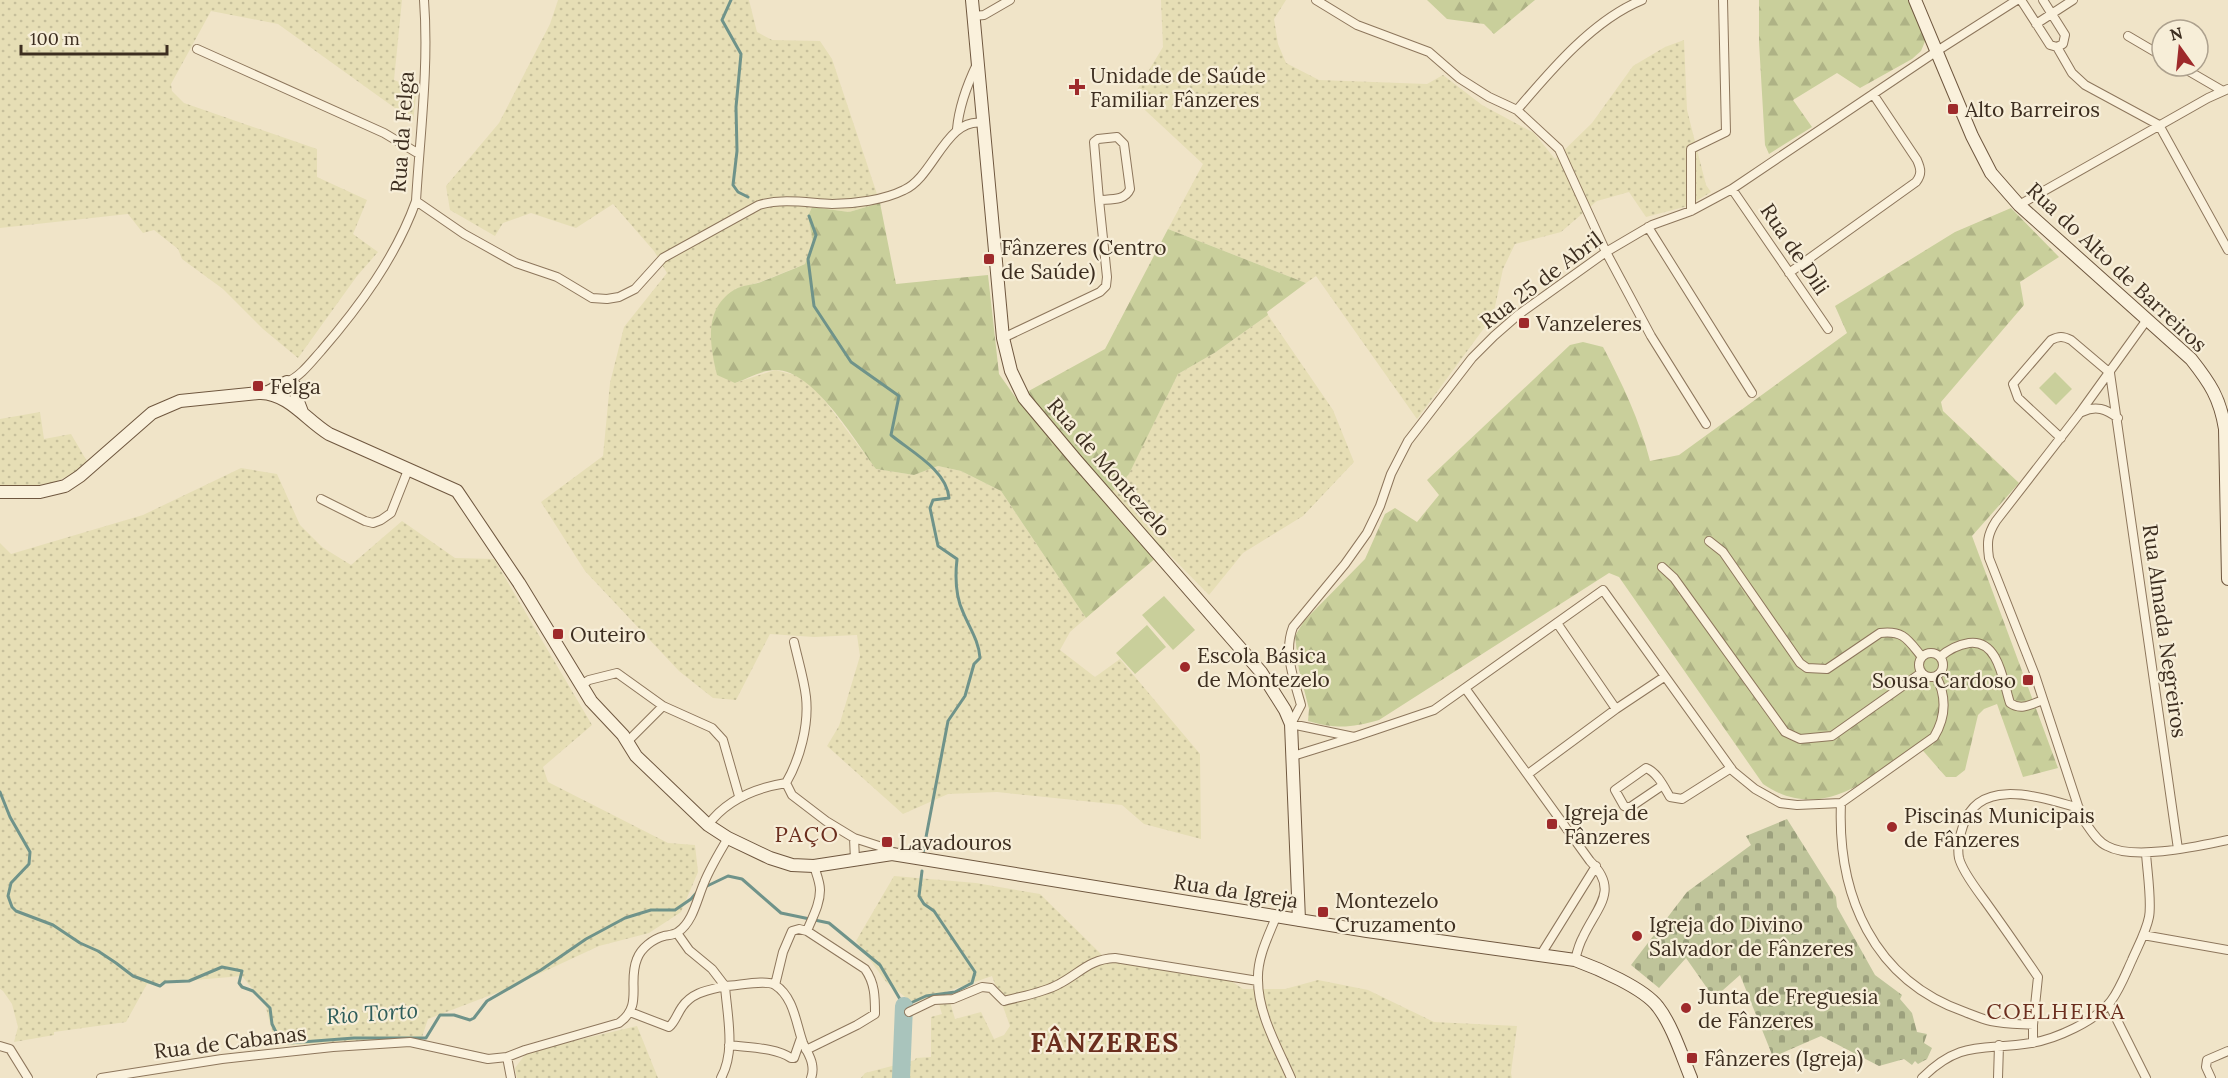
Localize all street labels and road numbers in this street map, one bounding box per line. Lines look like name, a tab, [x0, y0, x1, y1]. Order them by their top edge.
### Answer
street label: Rua da Felga	[384, 70, 420, 194]
street label: Rua do Alto de Barreiros	[2021, 176, 2213, 358]
street label: Rua de Dili	[1755, 198, 1836, 300]
street label: Rua 25 de Abril	[1475, 225, 1607, 335]
street label: Rua de Montezelo	[1041, 392, 1177, 542]
street label: Rua Almada Negreiros	[2137, 522, 2193, 740]
street label: Rua da Igreja	[1172, 868, 1300, 914]
street label: Rua de Cabanas	[152, 1019, 308, 1065]

